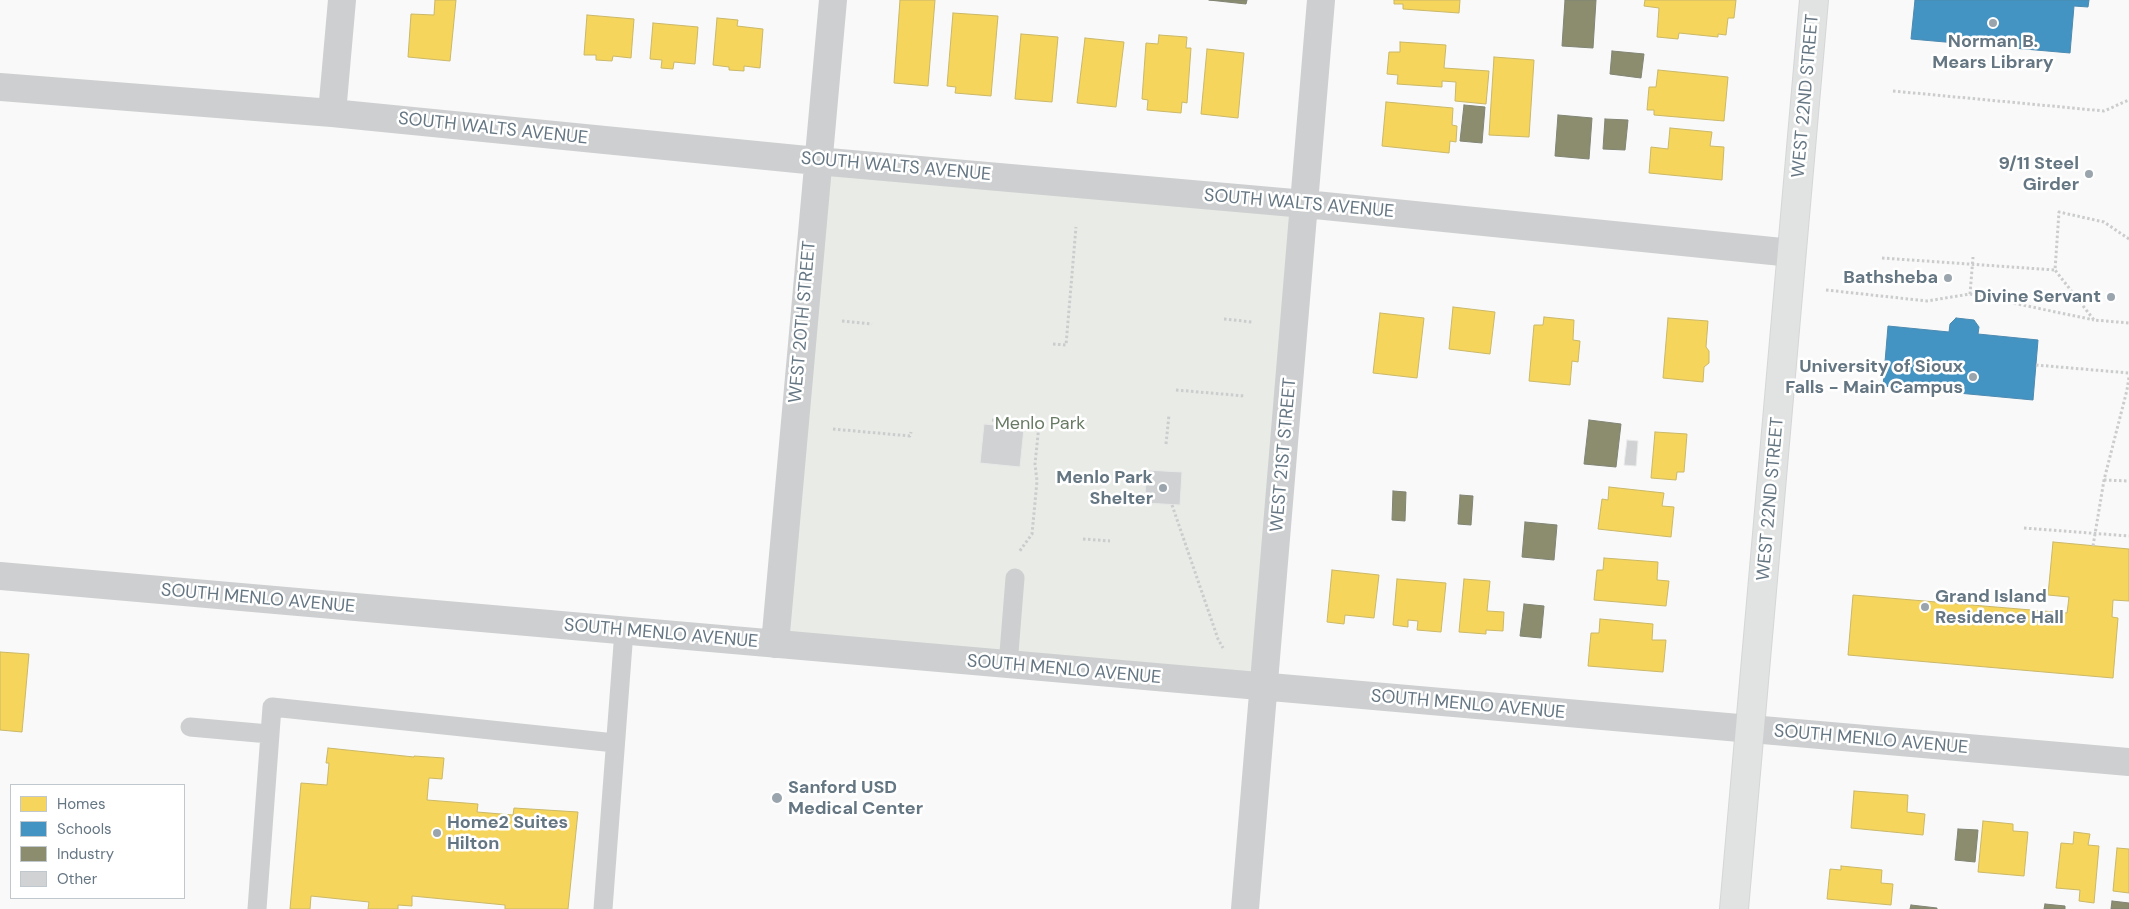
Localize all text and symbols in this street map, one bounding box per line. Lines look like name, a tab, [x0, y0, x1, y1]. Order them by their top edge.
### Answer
street label: WEST 22ND STREET	[1788, 13, 1824, 179]
marker: Norman B. Mears Library	[1987, 17, 1999, 29]
place label: Norman B. Mears Library	[1932, 31, 2054, 74]
street label: SOUTH WALTS AVENUE	[397, 108, 589, 150]
street label: SOUTH WALTS AVENUE	[800, 148, 992, 186]
place label: 9/11 Steel Girder	[1999, 153, 2079, 195]
marker: 9/11 Steel Girder	[2083, 168, 2095, 180]
street label: SOUTH WALTS AVENUE	[1203, 185, 1395, 223]
street label: WEST 20TH STREET	[785, 240, 821, 404]
place label: Bathsheba	[1843, 267, 1938, 289]
marker: Bathsheba	[1942, 272, 1954, 284]
place label: Divine Servant	[1974, 286, 2101, 308]
marker: Divine Servant	[2105, 291, 2117, 303]
place label: University of Sioux Falls - Main Campus	[1785, 356, 1963, 398]
marker: University of Sioux Falls - Main Campus	[1967, 371, 1979, 383]
street label: WEST 21ST STREET	[1266, 377, 1302, 533]
park label: Menlo Park	[995, 413, 1085, 435]
street label: WEST 22ND STREET	[1753, 416, 1789, 582]
place label: Menlo Park Shelter	[1056, 467, 1153, 509]
marker: Menlo Park Shelter	[1157, 482, 1169, 494]
street label: SOUTH MENLO AVENUE	[160, 580, 356, 618]
place label: Grand Island Residence Hall	[1935, 586, 2064, 628]
marker: Grand Island Residence Hall	[1919, 601, 1931, 613]
street label: SOUTH MENLO AVENUE	[563, 615, 759, 653]
street label: SOUTH MENLO AVENUE	[966, 651, 1162, 689]
street label: SOUTH MENLO AVENUE	[1370, 686, 1566, 724]
street label: SOUTH MENLO AVENUE	[1773, 721, 1969, 759]
place label: Sanford USD Medical Center	[788, 777, 923, 820]
legend	[10, 784, 185, 899]
marker: Sanford USD Medical Center	[770, 791, 784, 805]
text: Homes	[57, 794, 106, 814]
place label: Home2 Suites Hilton	[447, 812, 568, 854]
text: Schools	[57, 819, 112, 839]
marker: Home2 Suites Hilton	[431, 827, 443, 839]
text: Industry	[57, 844, 114, 864]
text: Other	[57, 869, 97, 889]

